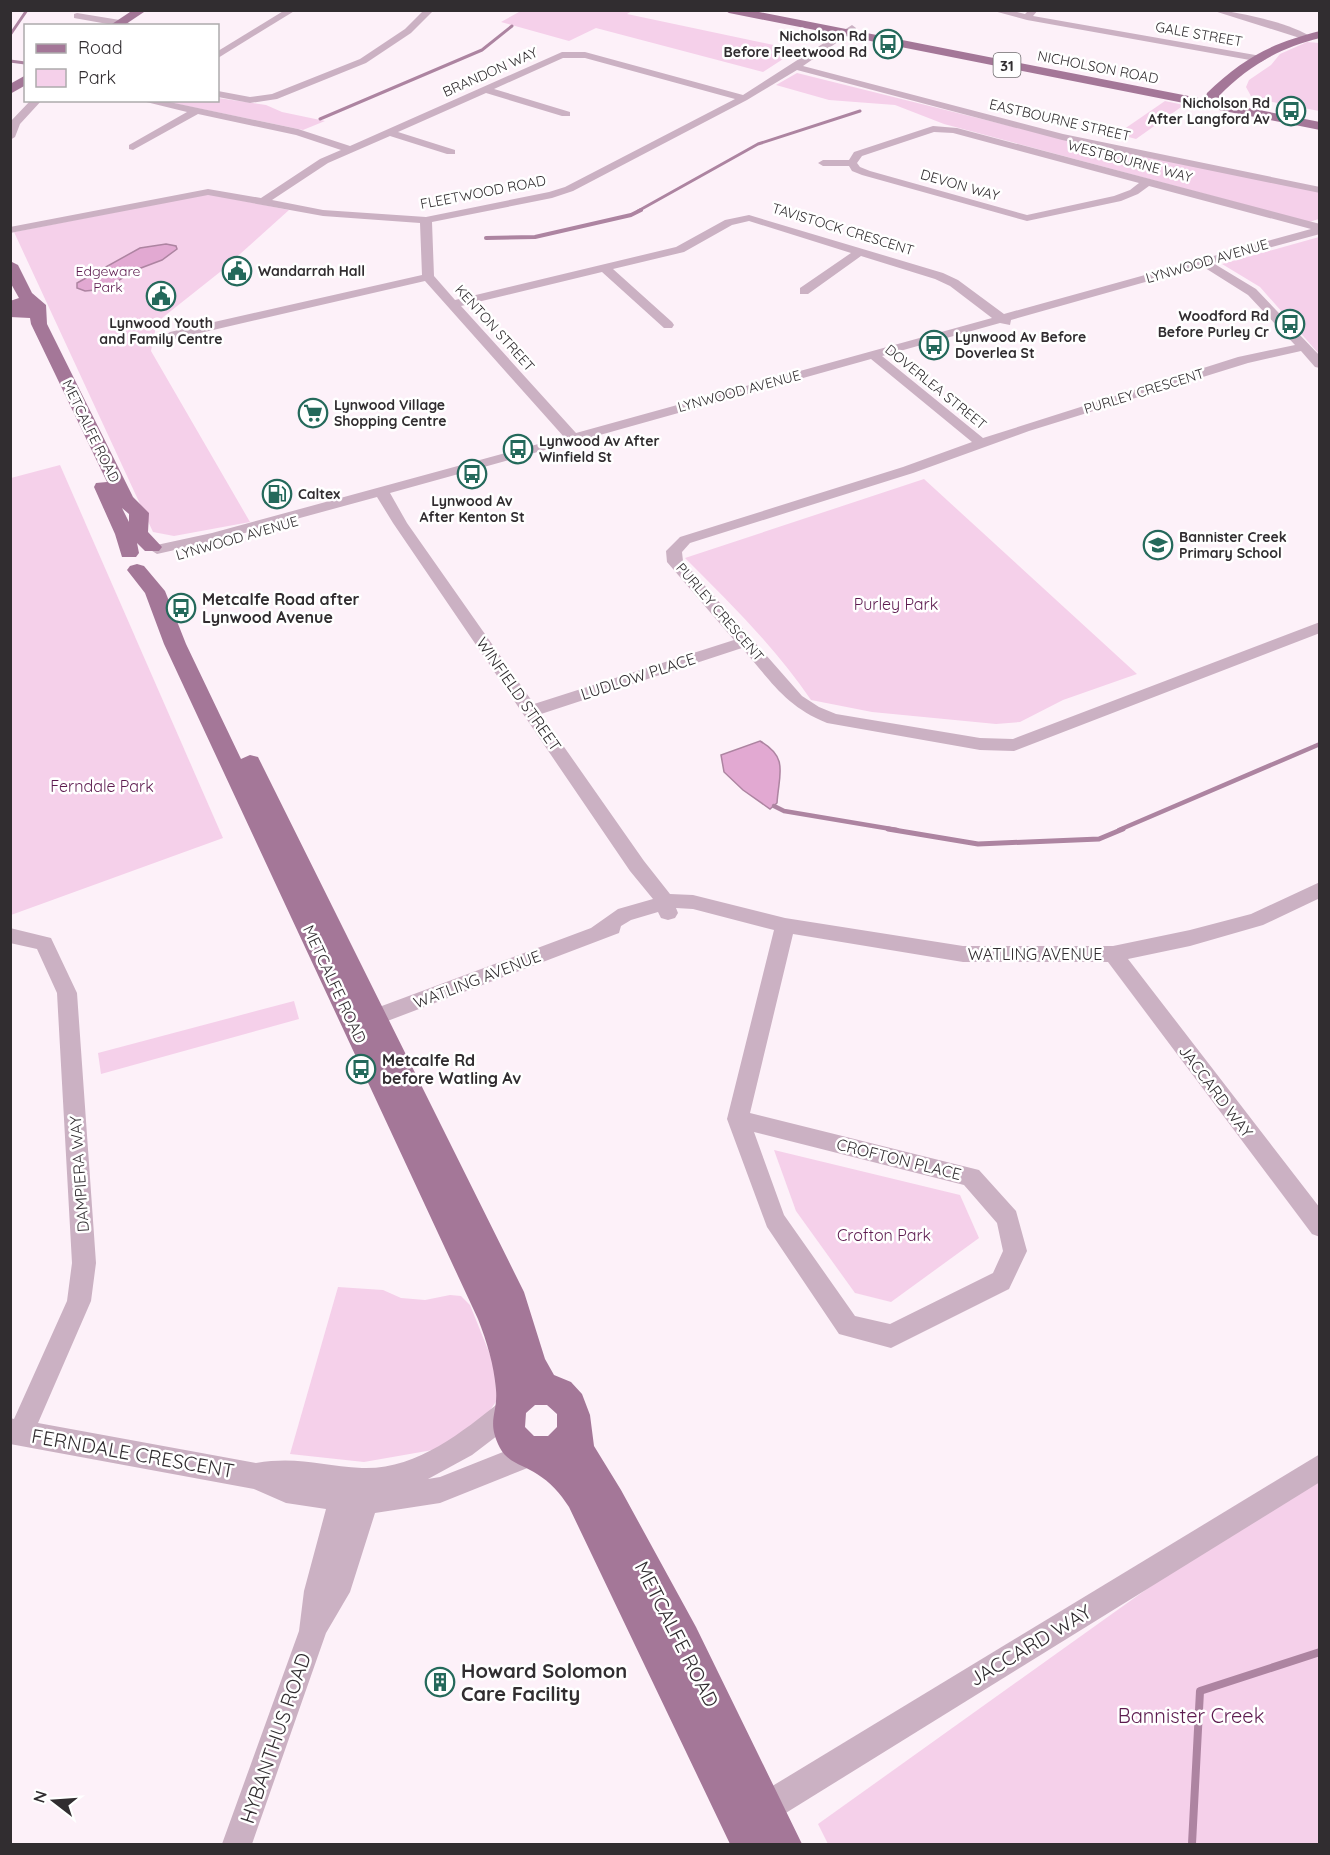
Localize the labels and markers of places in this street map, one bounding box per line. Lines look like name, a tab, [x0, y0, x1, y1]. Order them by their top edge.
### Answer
place label: Nicholson Rd Before Fleetwood Rd	[724, 27, 867, 61]
bus stop icon: Nicholson Rd Before Fleetwood Rd	[872, 28, 904, 60]
place label: Nicholson Rd After Langford Av	[1148, 94, 1270, 128]
bus stop icon: Nicholson Rd After Langford Av	[1275, 95, 1307, 127]
public building icon: Wandarrah Hall	[221, 255, 253, 287]
place label: Wandarrah Hall	[258, 262, 365, 280]
public building icon: Lynwood Youth and Family Centre	[145, 280, 177, 312]
place label: Woodford Rd Before Purley Cr	[1158, 307, 1269, 341]
bus stop icon: Woodford Rd Before Purley Cr	[1274, 308, 1306, 340]
place label: Lynwood Youth and Family Centre	[99, 314, 223, 348]
place label: Lynwood Av Before Doverlea St	[955, 328, 1086, 362]
bus stop icon: Lynwood Av Before Doverlea St	[918, 329, 950, 361]
place label: Lynwood Village Shopping Centre	[334, 396, 447, 430]
supermarket icon: Lynwood Village Shopping Centre	[297, 397, 329, 429]
place label: Lynwood Av After Winfield St	[539, 432, 660, 466]
bus stop icon: Lynwood Av After Winfield St	[502, 433, 534, 465]
bus stop icon: Lynwood Av After Kenton St	[456, 458, 488, 490]
fuel station icon: Caltex	[261, 478, 293, 510]
place label: Caltex	[298, 485, 340, 503]
place label: Lynwood Av After Kenton St	[419, 492, 525, 526]
place label: Bannister Creek Primary School	[1179, 528, 1287, 562]
school or university icon: Bannister Creek Primary School	[1142, 529, 1174, 561]
place label: Metcalfe Road after Lynwood Avenue	[202, 589, 360, 627]
bus stop icon: Metcalfe Road after Lynwood Avenue	[165, 592, 197, 624]
place label: Metcalfe Rd before Watling Av	[382, 1050, 521, 1088]
bus stop icon: Metcalfe Rd before Watling Av	[345, 1053, 377, 1085]
place label: Howard Solomon Care Facility	[461, 1658, 627, 1706]
building icon: Howard Solomon Care Facility	[424, 1666, 456, 1698]

